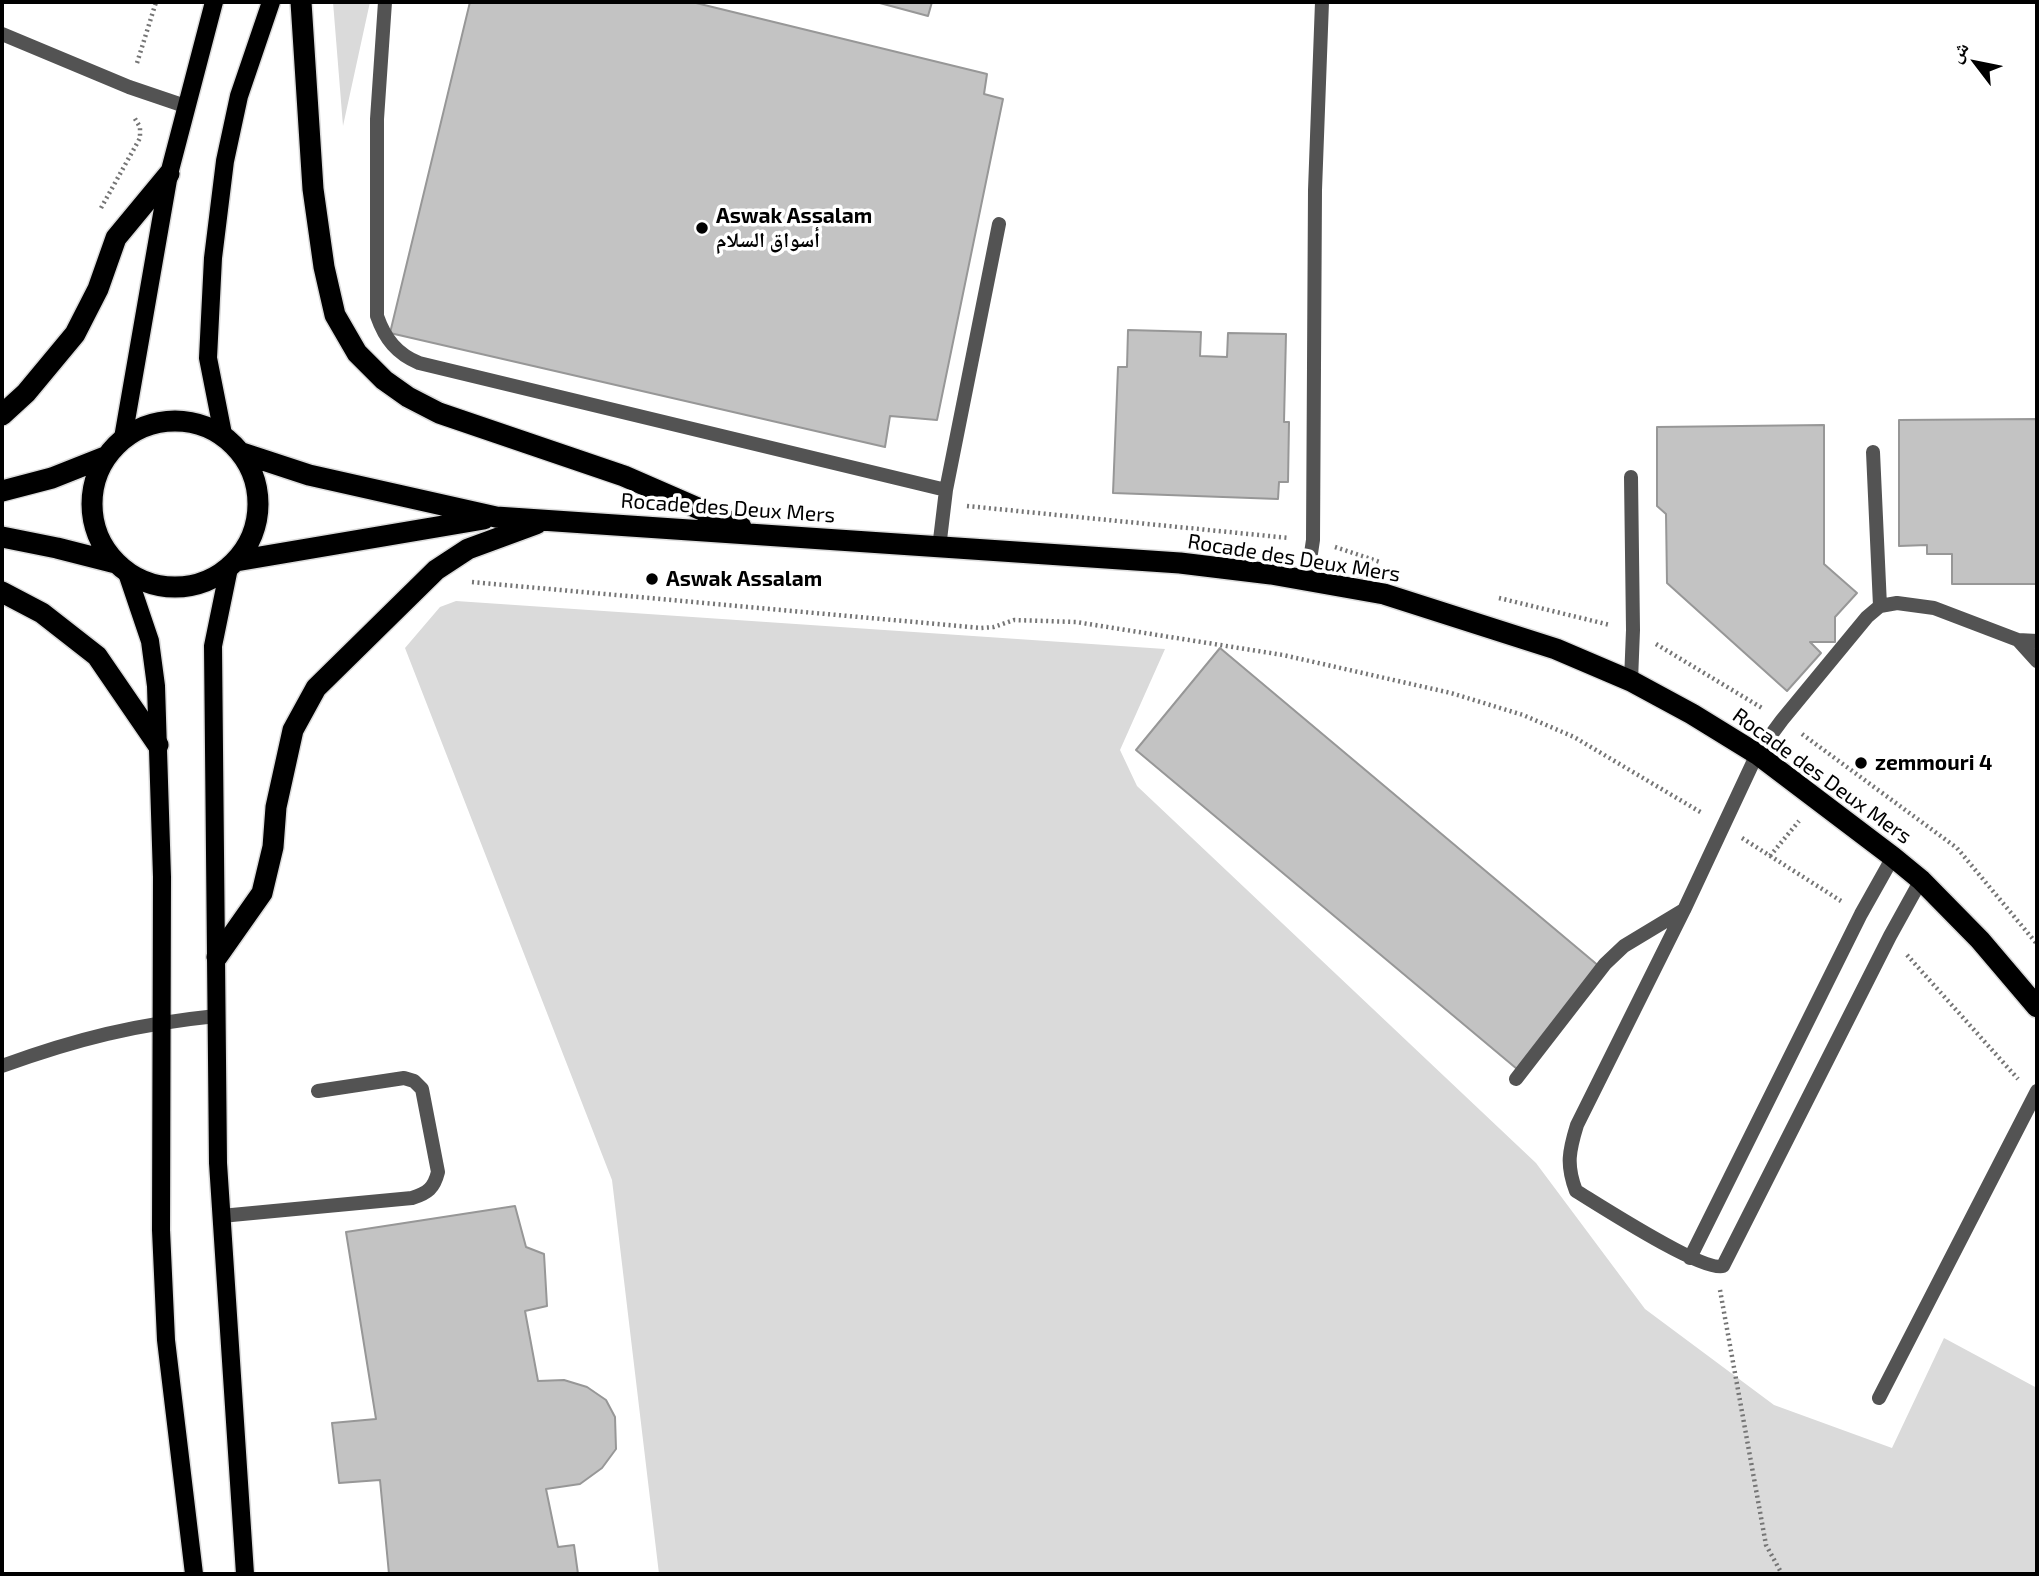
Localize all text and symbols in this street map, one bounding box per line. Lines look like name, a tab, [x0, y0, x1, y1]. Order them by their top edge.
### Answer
north arrow	[1941, 28, 2011, 98]
text: ش	[1943, 37, 1973, 66]
place label: Aswak Assalam أسواق السلام	[716, 203, 872, 253]
marker: Aswak Assalam أسواق السلام	[694, 220, 710, 236]
street label: Rocade des Deux Mers	[620, 488, 836, 528]
street label: Rocade des Deux Mers	[1186, 529, 1402, 587]
place label: Aswak Assalam	[666, 566, 822, 592]
marker: Aswak Assalam	[644, 571, 660, 587]
street label: Rocade des Deux Mers	[1728, 703, 1916, 849]
place label: zemmouri 4	[1875, 750, 1992, 776]
marker: zemmouri 4	[1853, 755, 1869, 771]

